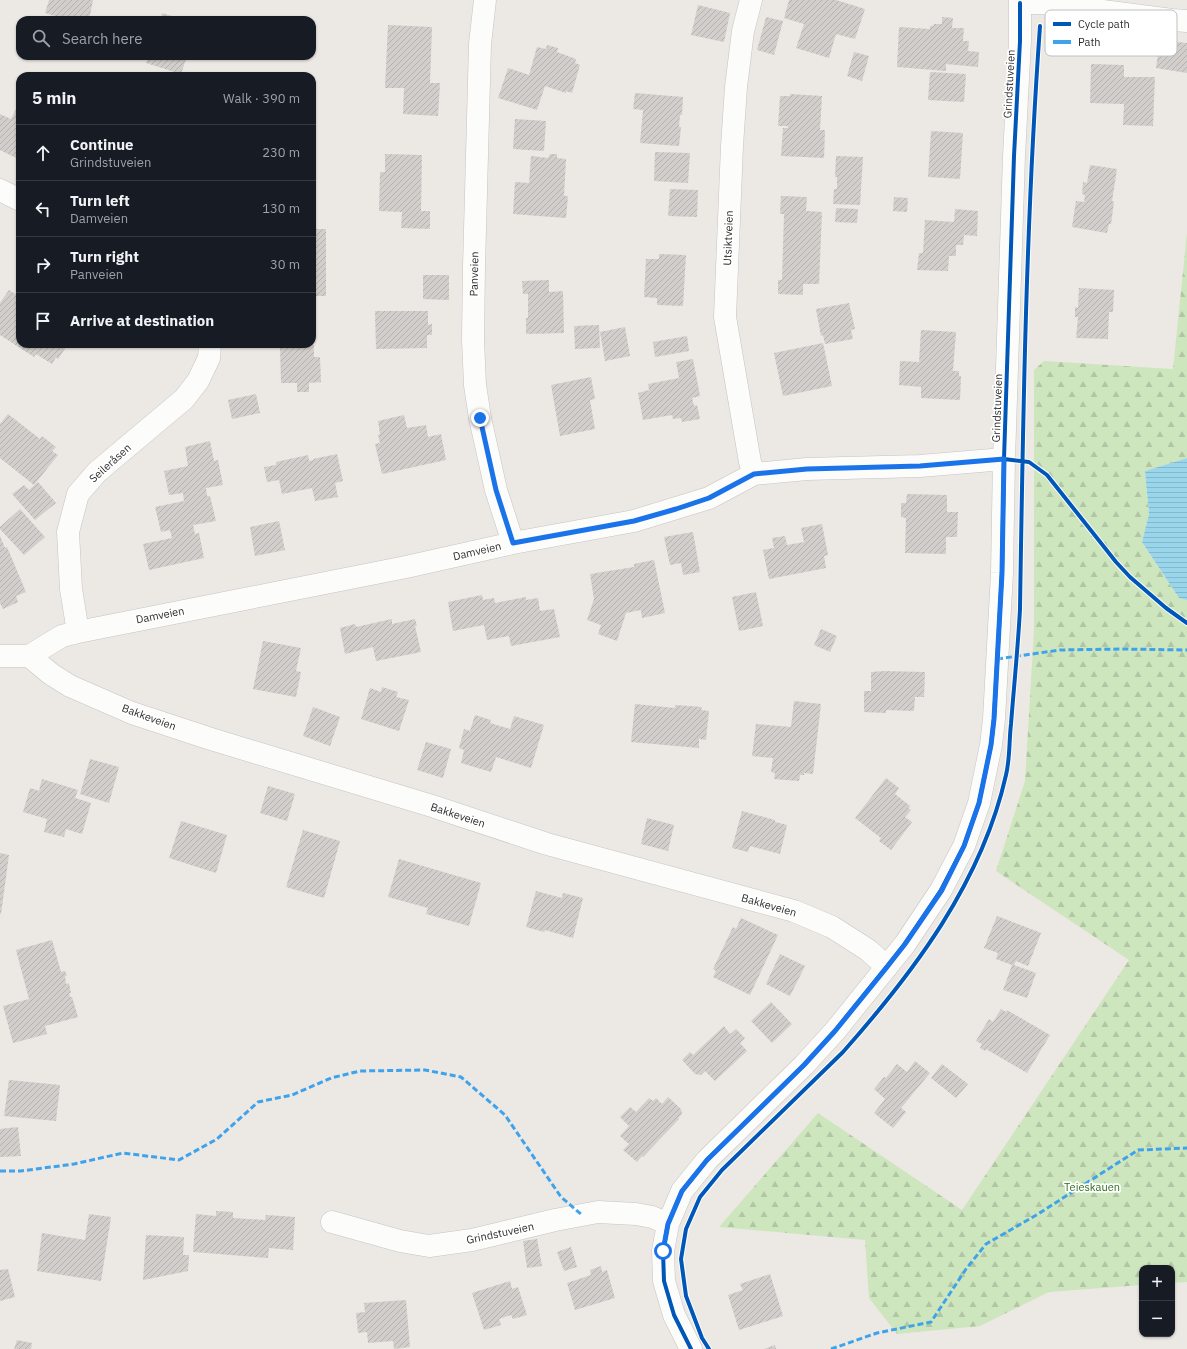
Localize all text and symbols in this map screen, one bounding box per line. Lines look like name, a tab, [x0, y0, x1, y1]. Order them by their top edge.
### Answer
legend	[1045, 10, 1177, 56]
search box	[16, 16, 316, 60]
text: Cycle path	[1078, 17, 1130, 31]
icon: search	[30, 27, 52, 49]
text: Search here	[62, 29, 142, 48]
text: Path	[1078, 35, 1101, 49]
street label: Grindstuveien	[1000, 49, 1018, 119]
text: 5 min	[32, 87, 76, 109]
text: Walk · 390 m	[223, 90, 300, 107]
text: Continue	[70, 135, 134, 154]
icon: ahead	[32, 142, 54, 164]
text: 230 m	[262, 144, 300, 161]
text: Grindstuveien	[70, 154, 151, 171]
text: Turn left	[70, 191, 130, 210]
icon: left	[32, 198, 54, 220]
text: 130 m	[262, 200, 300, 217]
text: Damveien	[70, 210, 128, 227]
street label: Utsiktveien	[720, 210, 736, 266]
text: Turn right	[70, 247, 139, 266]
street label: Panveien	[467, 251, 481, 297]
icon: right	[32, 254, 54, 276]
text: 30 m	[270, 256, 300, 273]
text: Panveien	[70, 266, 123, 283]
icon: arrive	[32, 310, 54, 332]
text: Arrive at destination	[70, 311, 214, 330]
street label: Grindstuveien	[989, 373, 1005, 443]
route end	[471, 409, 489, 427]
street label: Seileråsen	[86, 440, 134, 486]
street label: Damveien	[451, 539, 503, 563]
street label: Damveien	[135, 603, 185, 627]
street label: Bakkeveien	[120, 701, 178, 733]
street label: Bakkeveien	[429, 800, 487, 830]
street label: Bakkeveien	[740, 890, 798, 920]
park label: Teieskauen	[1064, 1180, 1120, 1194]
street label: Grindstuveien	[465, 1219, 535, 1247]
route start	[654, 1242, 672, 1260]
map controls	[1139, 1265, 1175, 1337]
button: +	[1139, 1265, 1175, 1301]
button: −	[1139, 1301, 1175, 1337]

